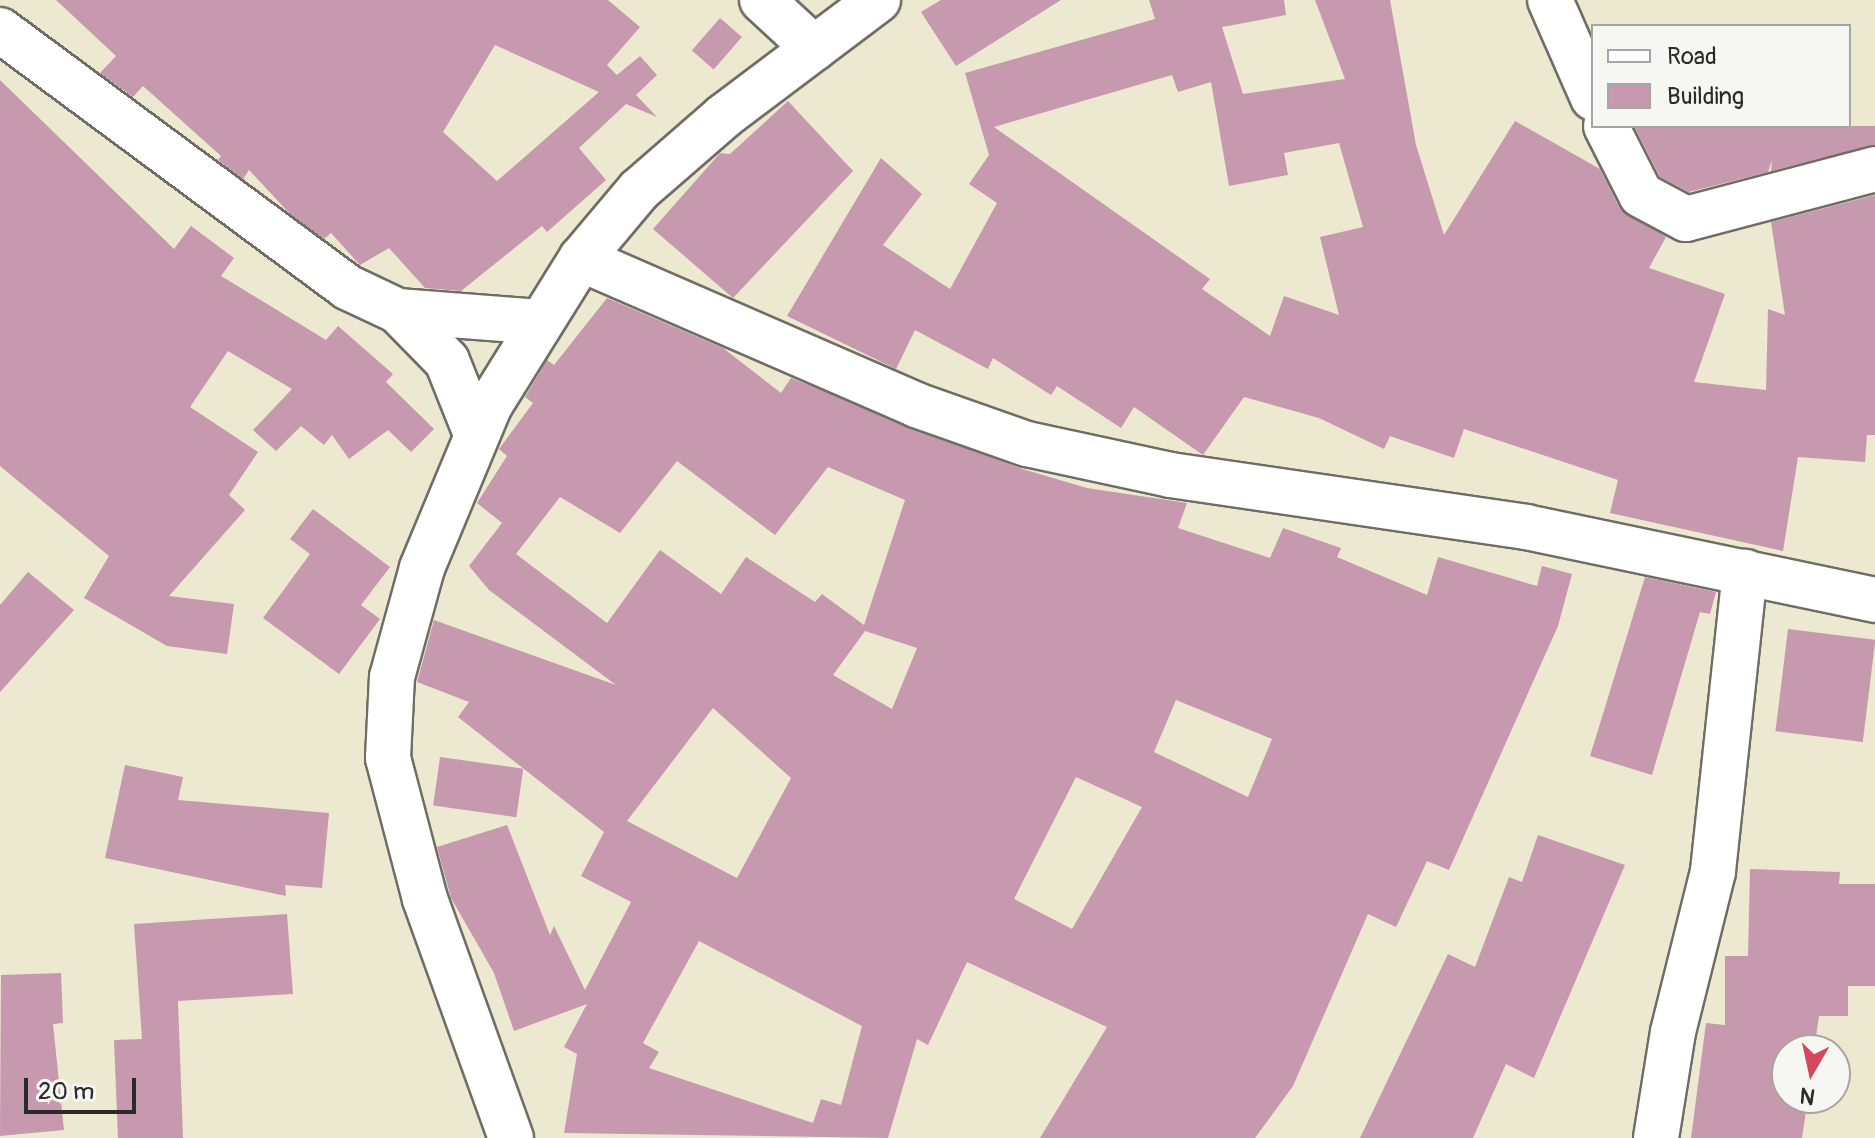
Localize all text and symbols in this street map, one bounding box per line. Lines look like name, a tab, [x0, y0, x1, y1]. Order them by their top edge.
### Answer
legend	[1591, 24, 1851, 128]
text: Road	[1667, 42, 1717, 71]
text: Building	[1667, 82, 1744, 111]
north arrow	[1771, 1034, 1851, 1114]
scale bar	[28, 1062, 140, 1112]
text: 20 m	[38, 1077, 94, 1106]
text: N	[1798, 1081, 1817, 1111]

